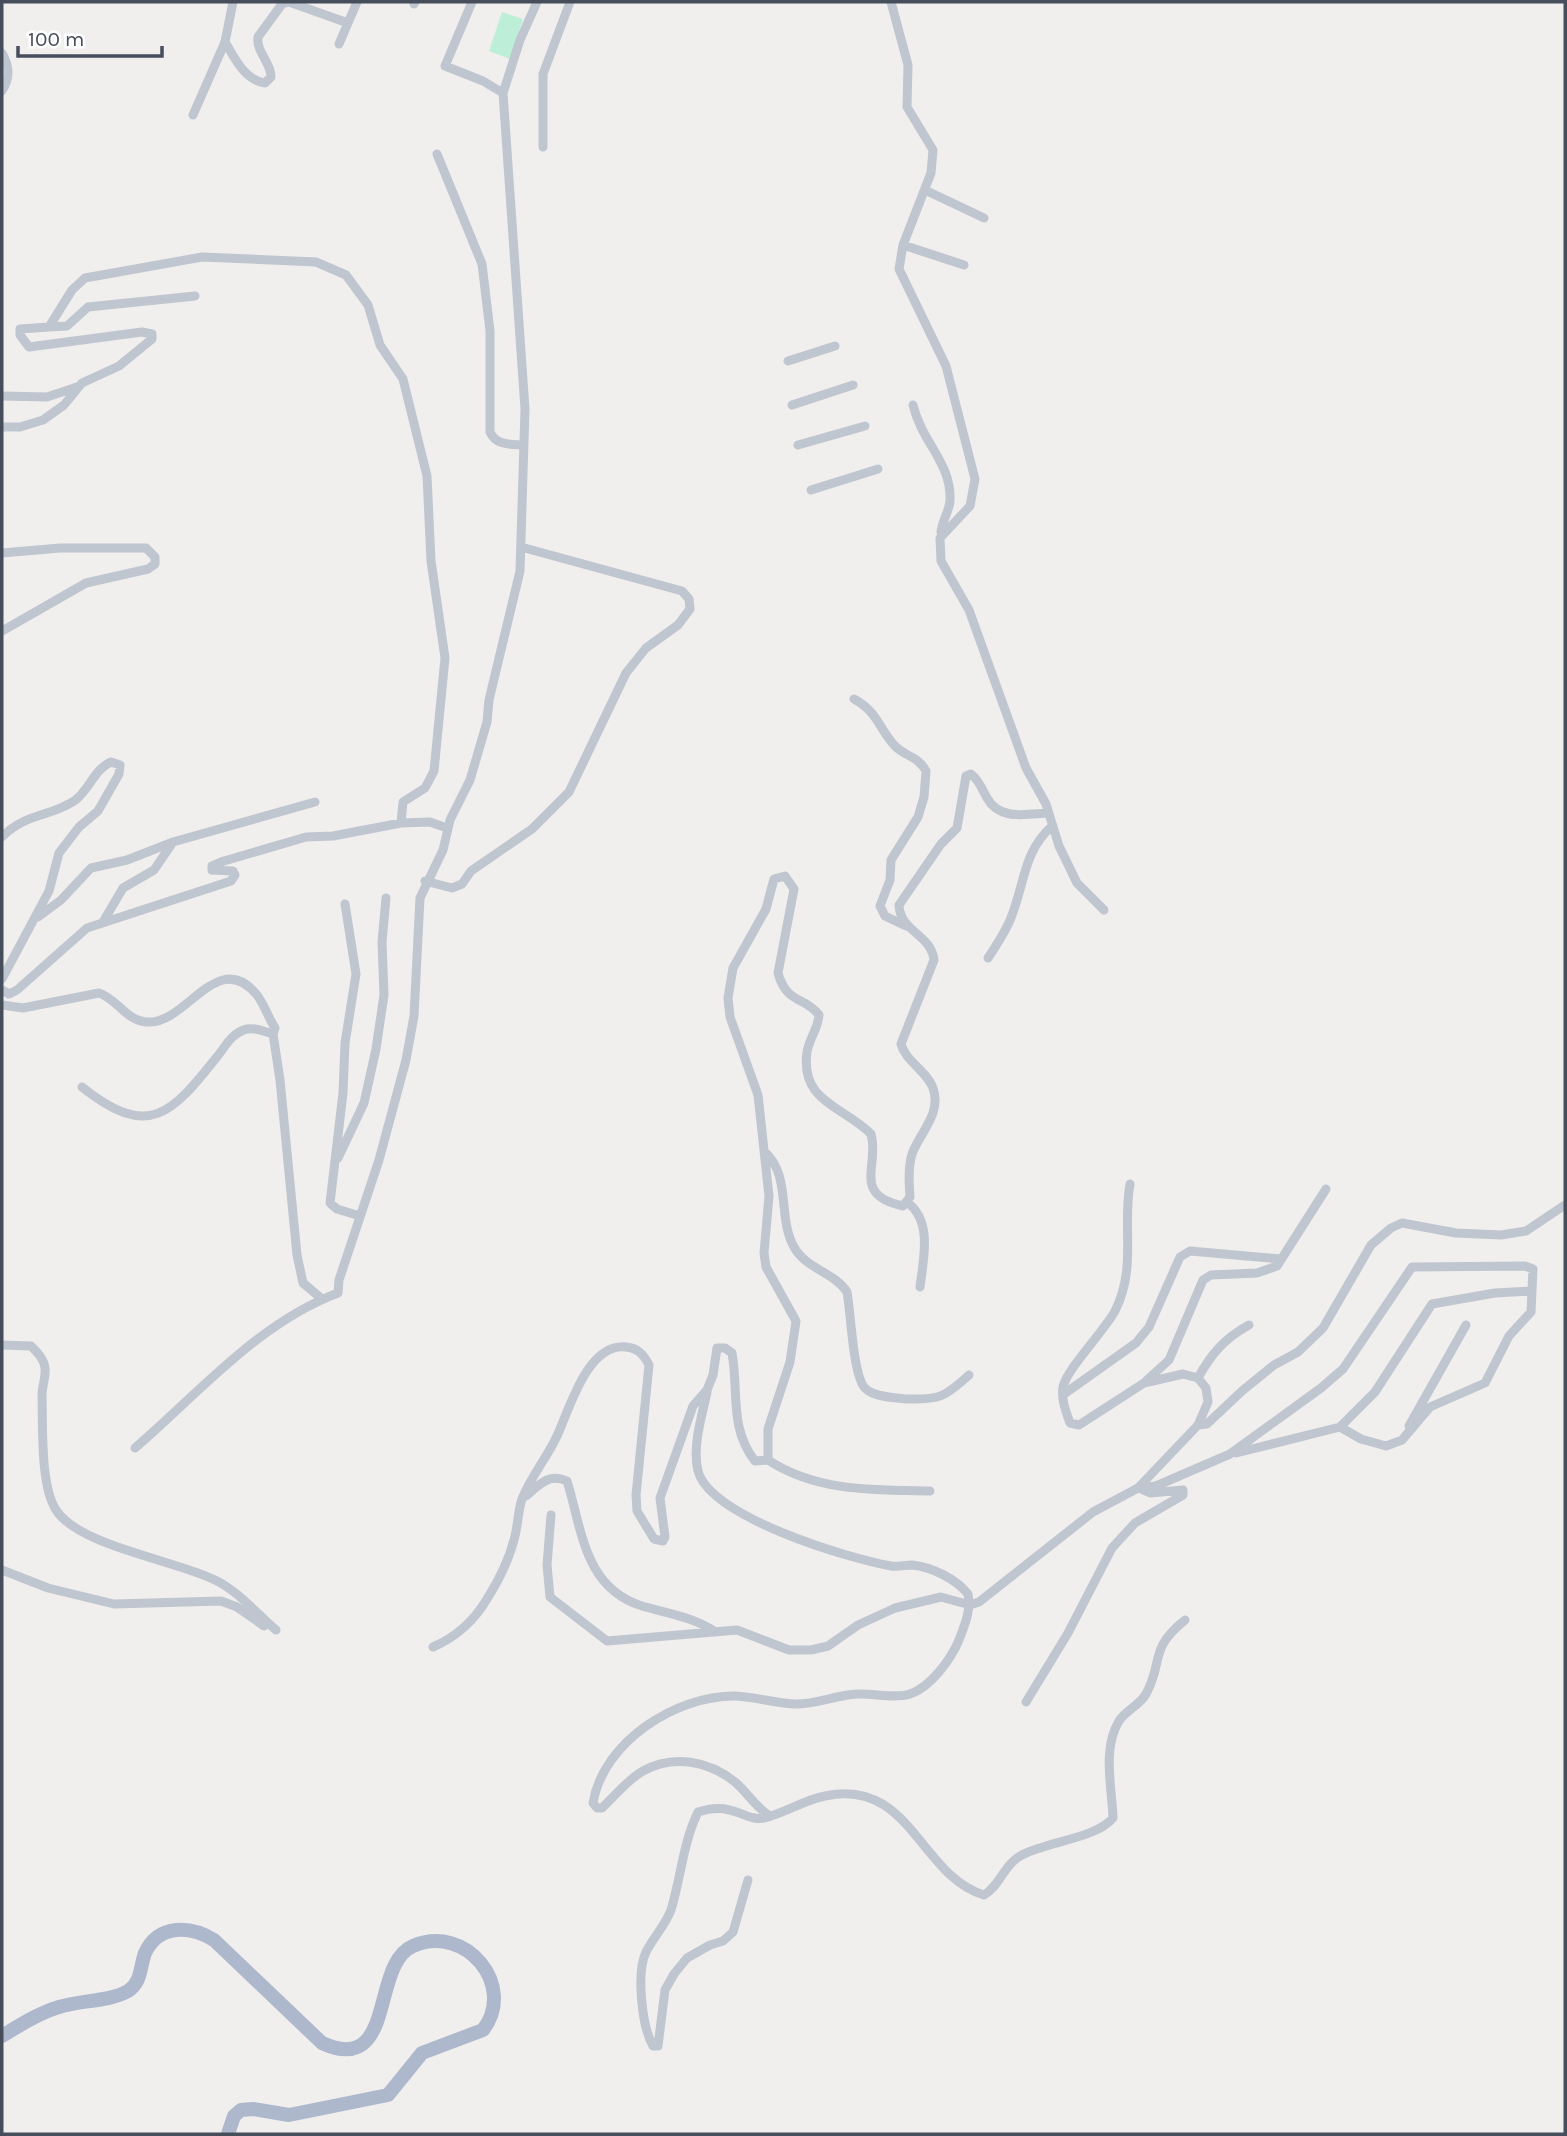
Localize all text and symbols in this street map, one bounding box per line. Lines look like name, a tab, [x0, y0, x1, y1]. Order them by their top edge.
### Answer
scale bar	[18, 14, 161, 58]
text: 100 m	[28, 27, 85, 51]

